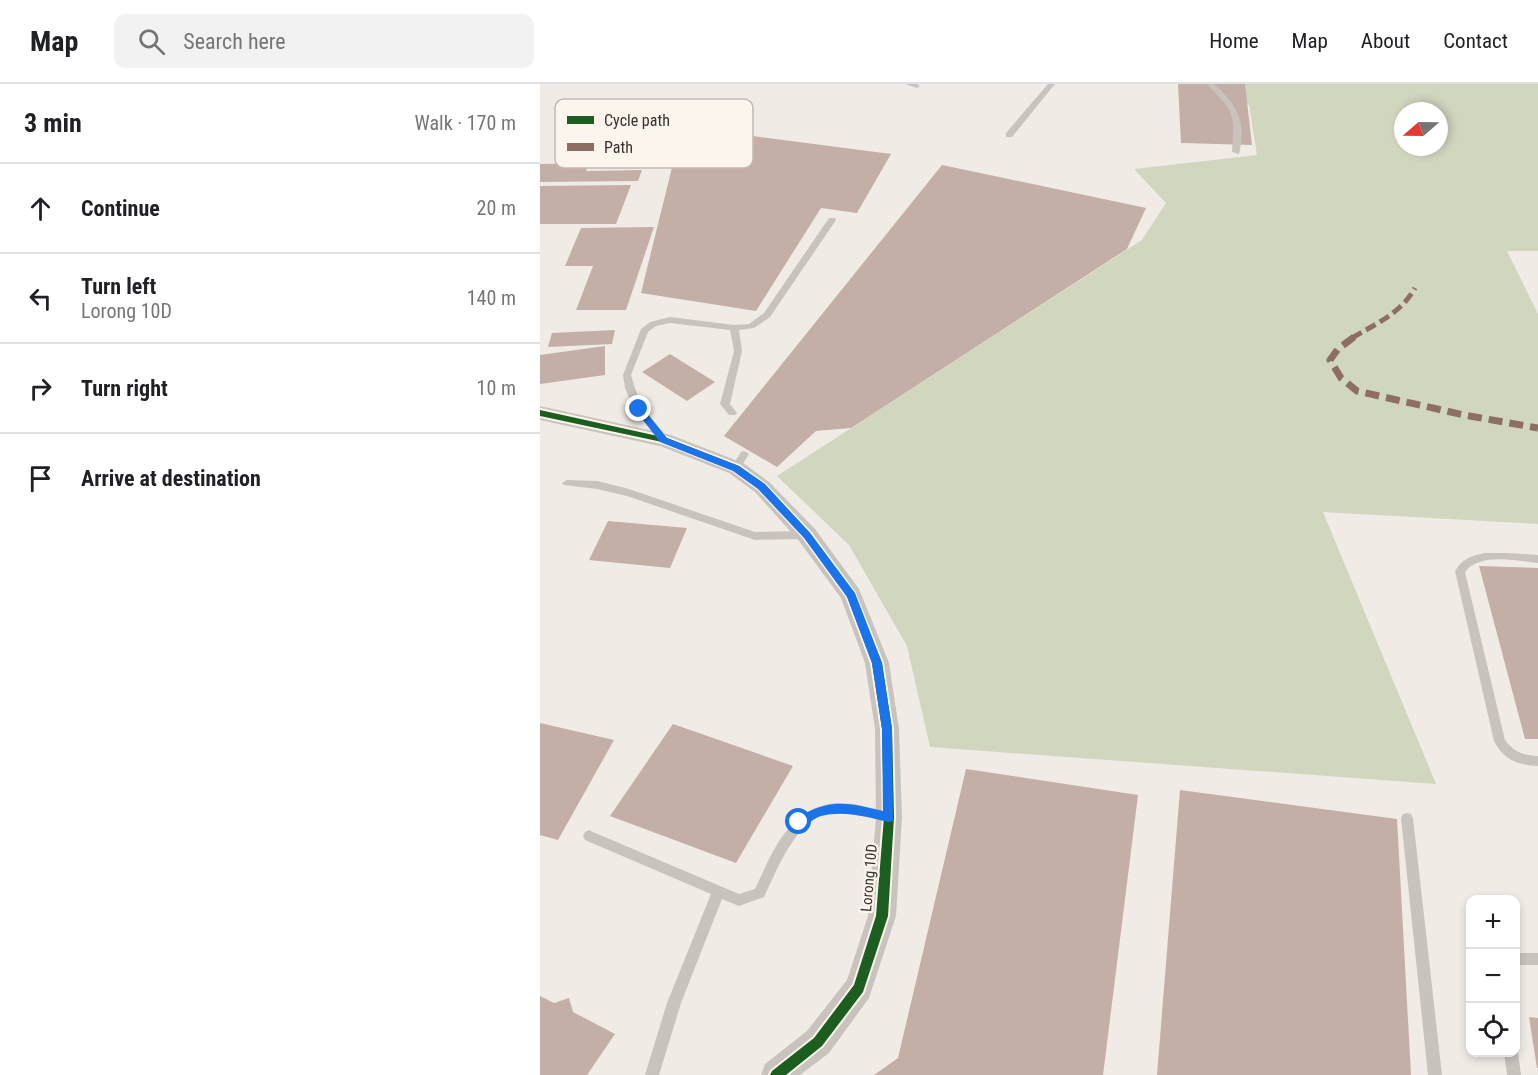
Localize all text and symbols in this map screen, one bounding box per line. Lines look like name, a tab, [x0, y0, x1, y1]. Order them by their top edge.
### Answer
search box	[114, 14, 534, 68]
text: Map	[30, 25, 78, 58]
icon: search	[135, 25, 168, 58]
text: Search here	[183, 29, 286, 54]
text: Home	[1209, 29, 1259, 53]
text: Map	[1292, 29, 1328, 53]
text: About	[1361, 29, 1410, 53]
text: Contact	[1443, 29, 1508, 53]
legend	[555, 99, 753, 168]
north arrow	[1394, 102, 1448, 156]
text: 3 min	[24, 108, 82, 138]
text: Walk · 170 m	[415, 111, 516, 135]
text: Cycle path	[604, 111, 670, 130]
text: Path	[604, 138, 633, 157]
icon: ahead	[24, 192, 57, 225]
text: Continue	[81, 196, 160, 221]
text: 20 m	[477, 196, 516, 220]
text: Turn left	[81, 274, 156, 299]
icon: left	[24, 282, 57, 315]
text: 140 m	[467, 286, 516, 310]
text: Lorong 10D	[81, 299, 172, 323]
icon: right	[24, 372, 57, 405]
text: Turn right	[81, 376, 168, 401]
text: 10 m	[477, 376, 516, 400]
route end	[625, 395, 651, 421]
icon: arrive	[24, 462, 57, 495]
text: Arrive at destination	[81, 466, 261, 491]
route start	[785, 808, 811, 834]
street label: Lorong 10D	[857, 843, 881, 913]
map controls	[1466, 895, 1520, 1057]
button: +	[1466, 895, 1520, 949]
button: −	[1466, 949, 1520, 1003]
button: locate	[1466, 1003, 1520, 1057]

